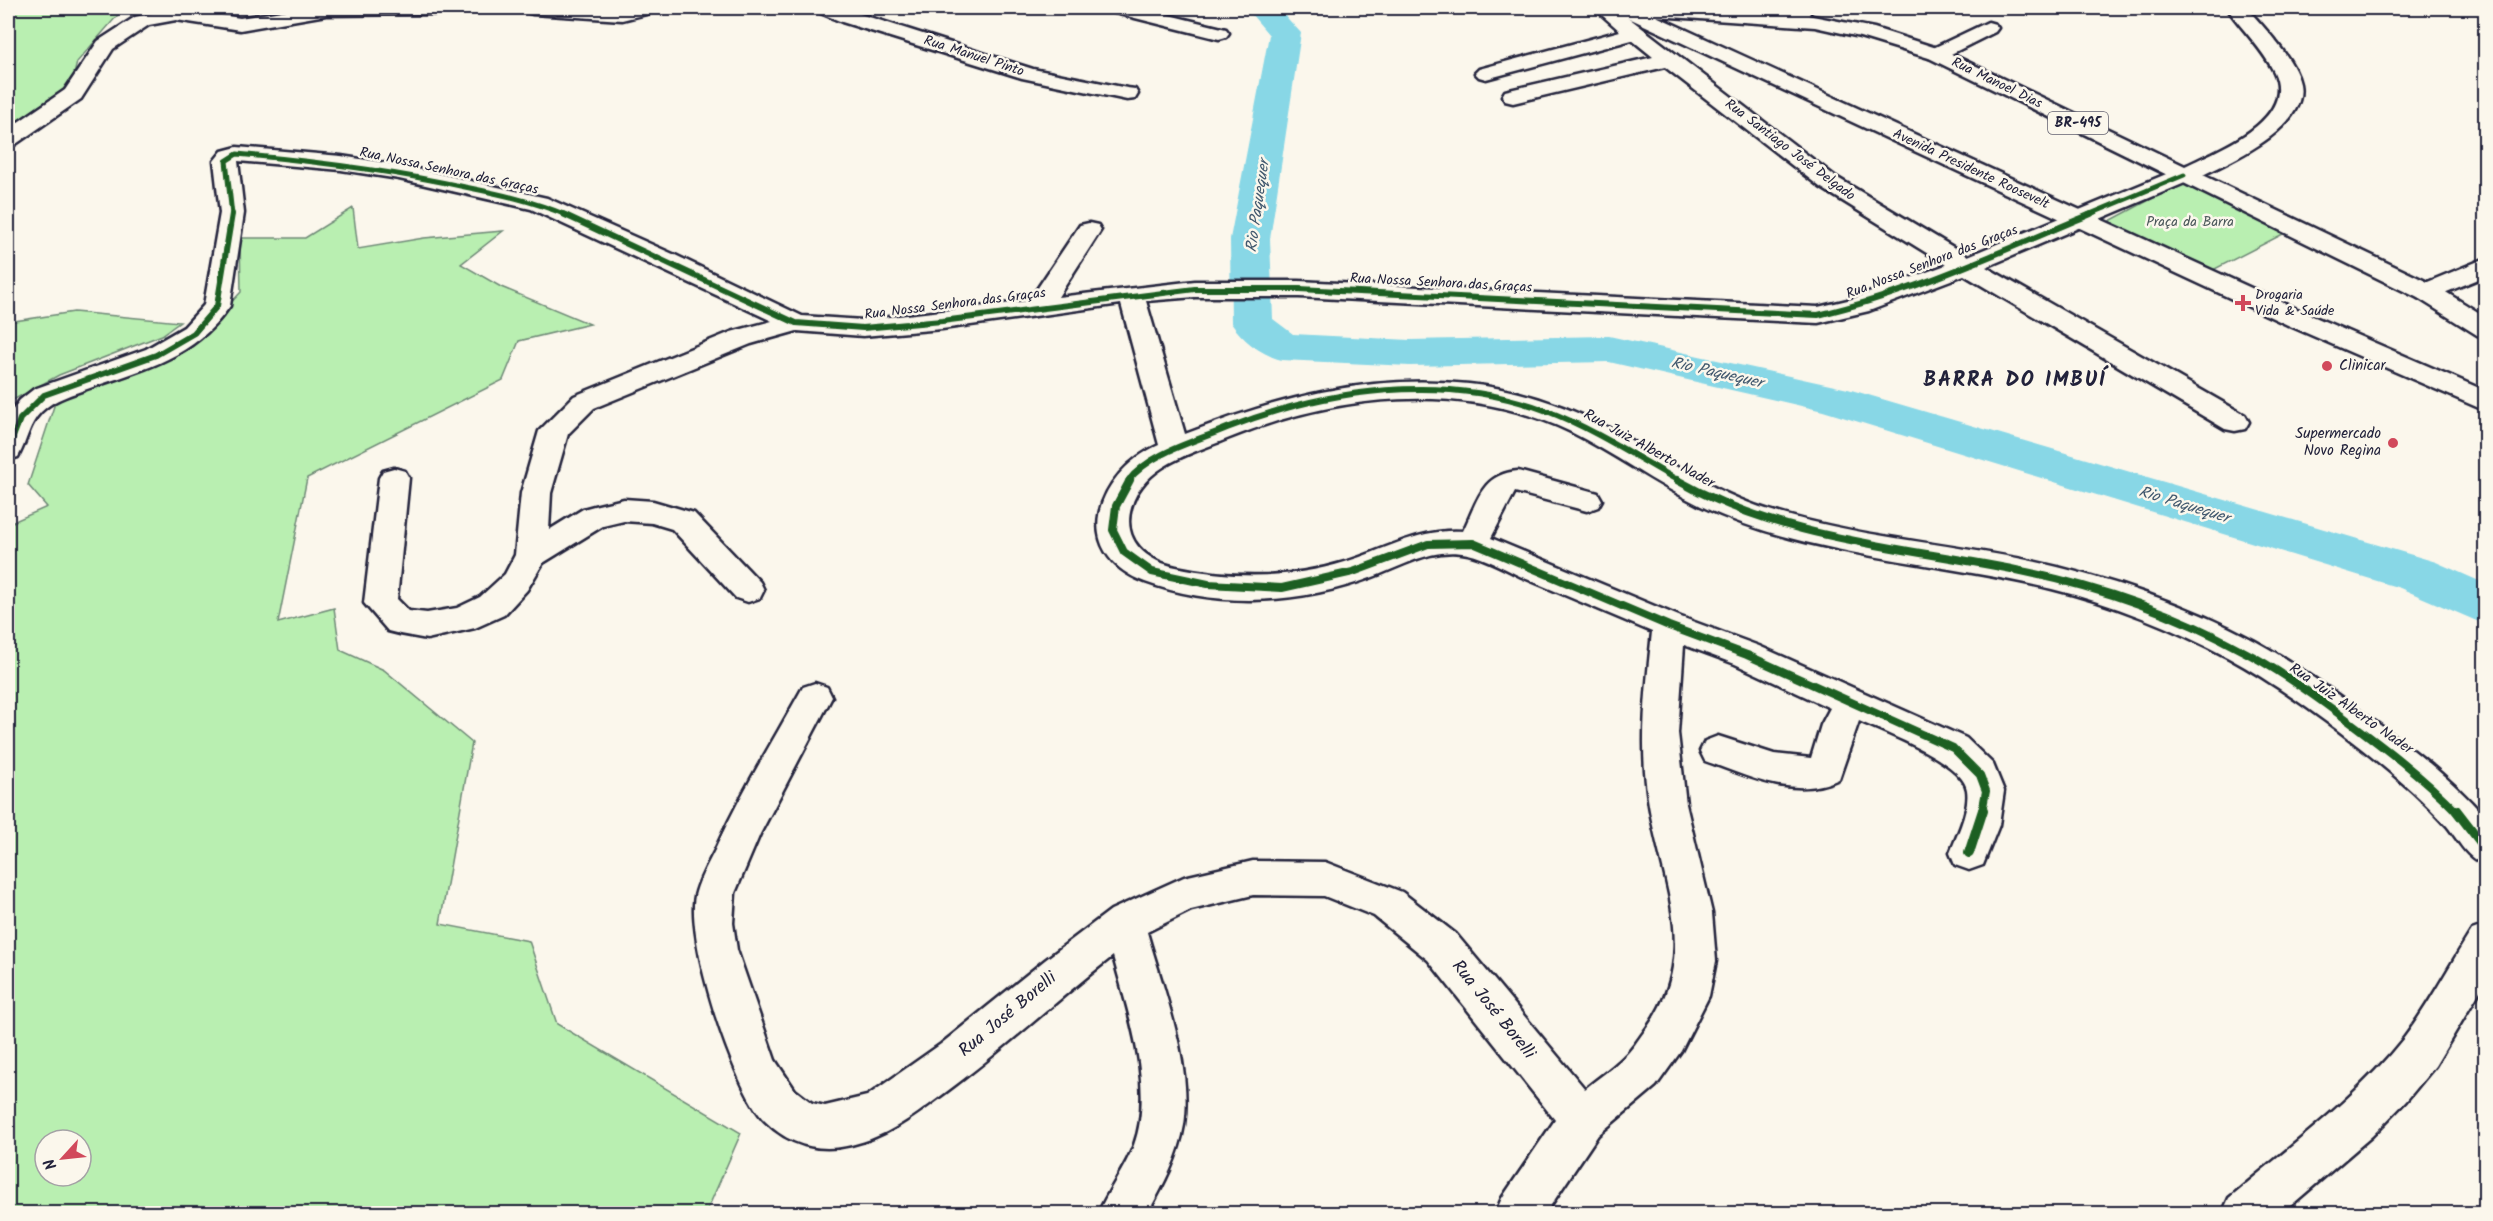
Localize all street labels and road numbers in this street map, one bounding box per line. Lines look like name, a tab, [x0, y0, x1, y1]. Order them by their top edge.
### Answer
street label: Rua Manuel Pinto	[921, 29, 1027, 83]
street label: Rua Manoel Dias	[1948, 51, 2046, 115]
street label: Rua Santiago José Delgado	[1720, 94, 1860, 206]
road number: BR-495	[2048, 112, 2108, 134]
street label: Avenida Presidente Roosevelt	[1889, 123, 2054, 215]
street label: Rua Nossa Senhora das Graças	[357, 141, 541, 201]
street label: Rua Nossa Senhora das Graças	[1843, 219, 2021, 305]
street label: Rua Nossa Senhora das Graças	[1349, 267, 1533, 299]
street label: Rua Nossa Senhora das Graças	[863, 282, 1047, 326]
street label: Rua Juiz Alberto Nader	[1579, 403, 1720, 496]
street label: Rua Juiz Alberto Nader	[2284, 657, 2419, 762]
street label: Rua José Borelli	[1444, 954, 1543, 1067]
street label: Rua José Borelli	[952, 965, 1064, 1065]

